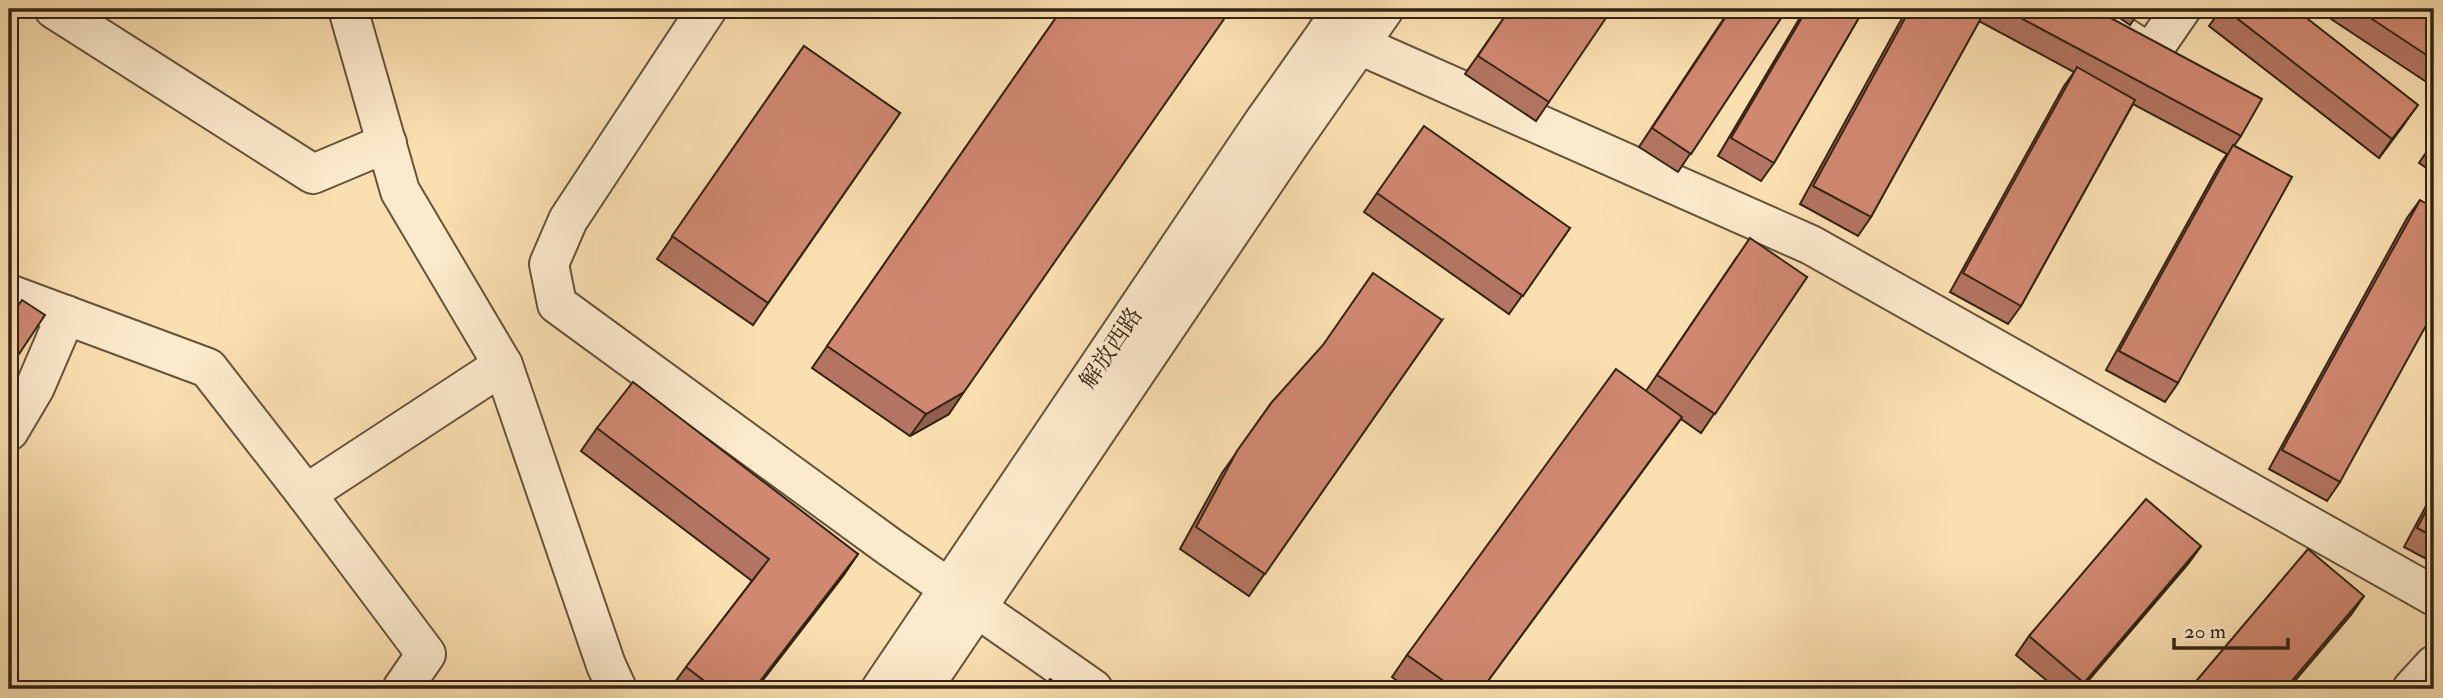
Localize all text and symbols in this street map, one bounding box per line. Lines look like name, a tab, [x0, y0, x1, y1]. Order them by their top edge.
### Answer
street label: 解放西路	[1073, 302, 1149, 394]
scale bar	[2174, 607, 2287, 651]
text: 20 m	[2184, 618, 2226, 645]

